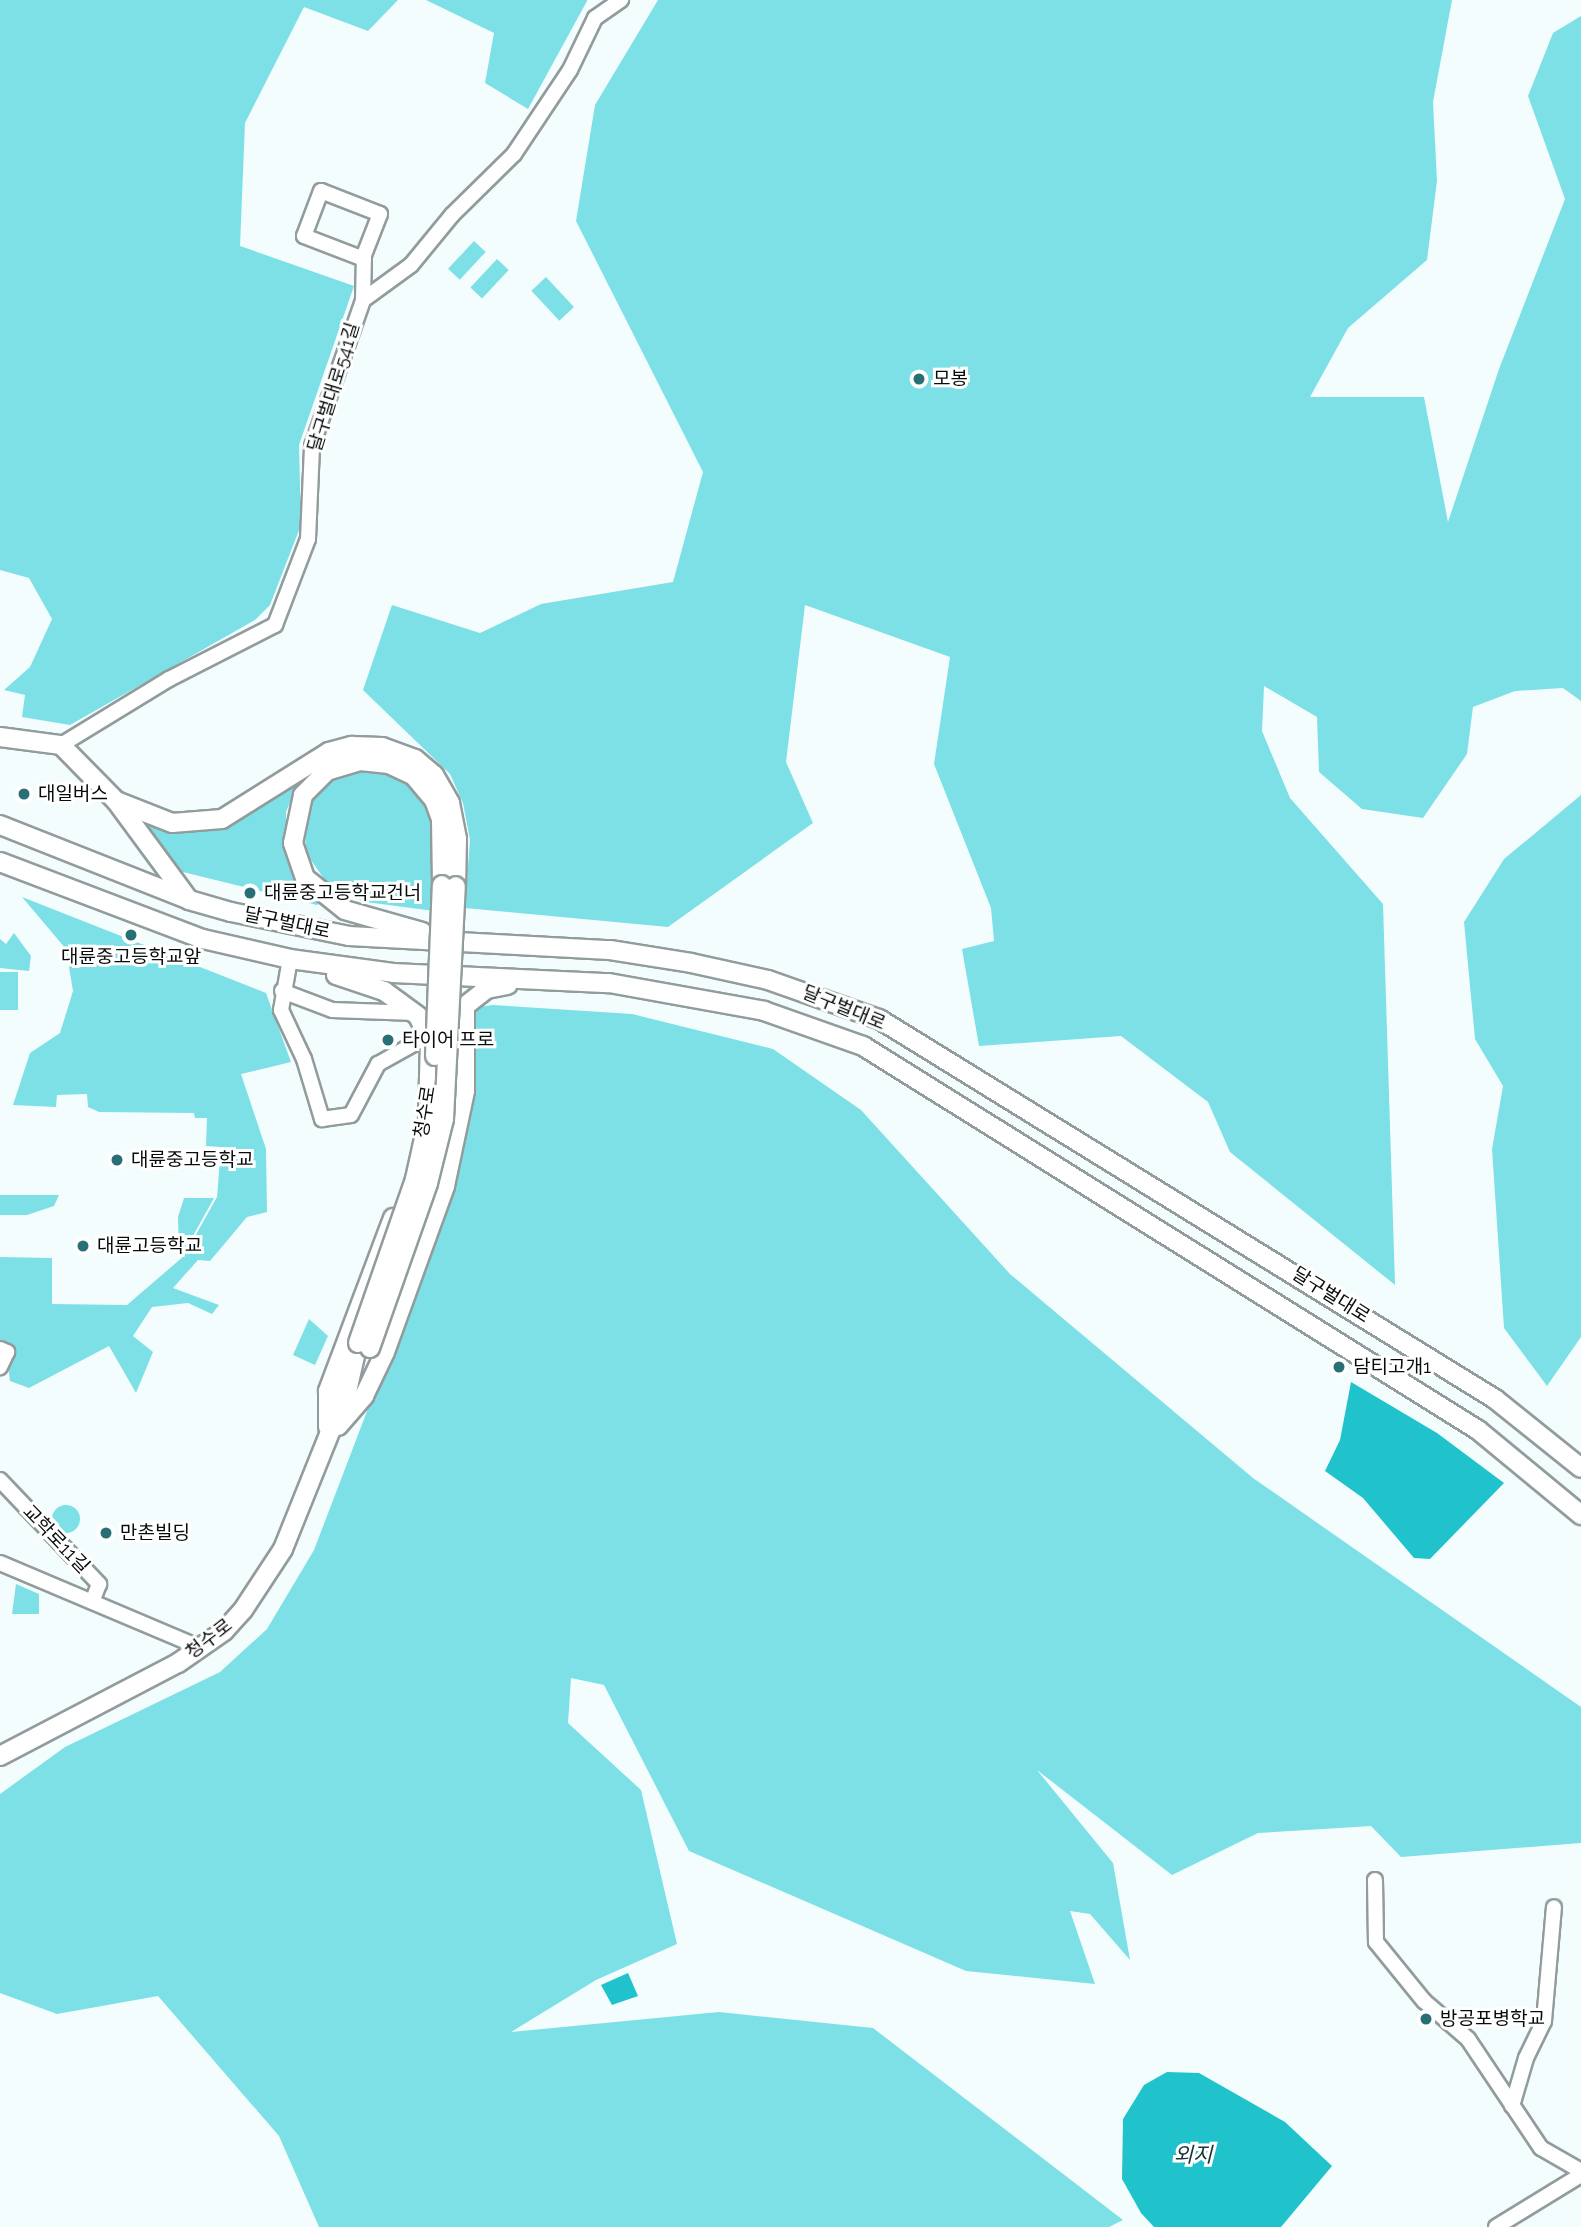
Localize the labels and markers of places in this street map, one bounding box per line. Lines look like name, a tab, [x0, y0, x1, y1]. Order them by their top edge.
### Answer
place label: 모봉	[933, 368, 968, 390]
marker: 모봉	[911, 371, 927, 387]
place label: 대일버스	[38, 783, 108, 805]
marker: 대일버스	[16, 786, 32, 802]
place label: 대륜중고등학교건너	[264, 882, 421, 904]
marker: 대륜중고등학교건너	[242, 885, 258, 901]
marker: 대륜중고등학교앞	[123, 927, 139, 943]
place label: 대륜중고등학교앞	[61, 946, 201, 968]
place label: 타이어 프로	[402, 1029, 494, 1051]
marker: 타이어 프로	[380, 1032, 396, 1048]
place label: 대륜중고등학교	[131, 1149, 253, 1171]
marker: 대륜중고등학교	[109, 1152, 125, 1168]
place label: 대륜고등학교	[97, 1235, 202, 1257]
marker: 대륜고등학교	[75, 1238, 91, 1254]
place label: 담티고개1	[1353, 1356, 1431, 1378]
marker: 담티고개1	[1331, 1359, 1347, 1375]
place label: 만촌빌딩	[120, 1522, 190, 1544]
marker: 만촌빌딩	[98, 1525, 114, 1541]
place label: 방공포병학교	[1440, 2008, 1545, 2030]
marker: 방공포병학교	[1418, 2011, 1434, 2027]

